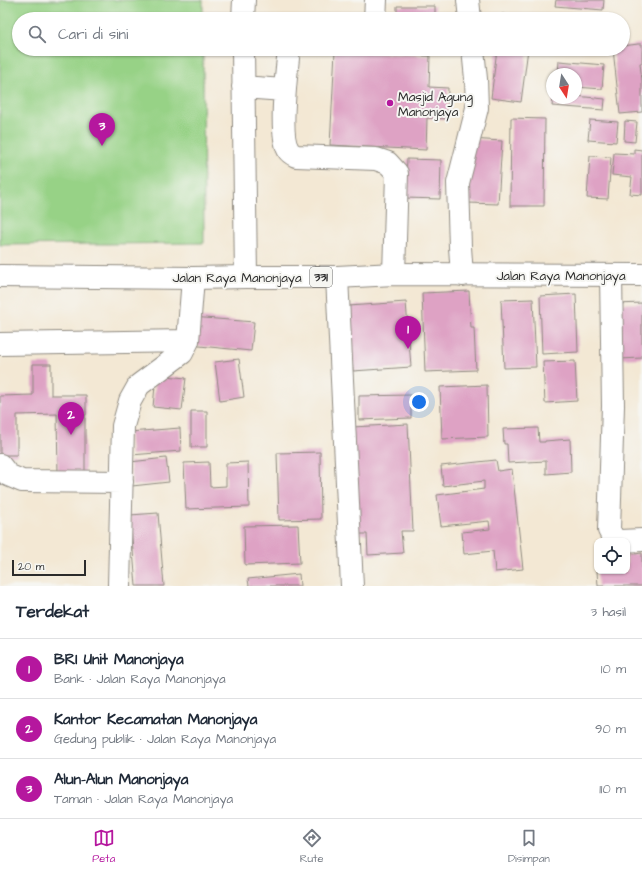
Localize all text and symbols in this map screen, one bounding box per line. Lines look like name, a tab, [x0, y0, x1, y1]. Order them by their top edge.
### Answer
search box	[12, 12, 630, 56]
icon: search	[26, 23, 48, 45]
text: Cari di sini	[58, 24, 128, 45]
north arrow	[546, 68, 582, 104]
place label: Masjid Agung Manonjaya	[398, 88, 473, 122]
marker: Masjid Agung Manonjaya	[385, 98, 395, 108]
pin: 3	[89, 113, 115, 146]
road number: 331	[310, 267, 332, 287]
street label: Jalan Raya Manonjaya	[496, 267, 626, 286]
street label: Jalan Raya Manonjaya	[172, 269, 302, 288]
pin: 1	[395, 316, 421, 349]
your location	[409, 392, 429, 412]
pin: 2	[58, 402, 84, 435]
map controls	[594, 538, 630, 574]
button: locate	[594, 538, 630, 574]
scale bar	[12, 558, 86, 577]
text: 20 m	[18, 559, 44, 574]
text: Terdekat	[16, 600, 89, 624]
text: 3 hasil	[591, 603, 626, 621]
text: BRI Unit Manonjaya	[54, 649, 184, 670]
text: 1	[28, 660, 30, 678]
text: 10 m	[601, 660, 626, 678]
text: Bank · Jalan Raya Manonjaya	[54, 670, 226, 688]
text: Kantor Kecamatan Manonjaya	[54, 709, 257, 730]
text: 2	[25, 720, 33, 738]
text: 90 m	[595, 720, 626, 738]
text: Gedung publik · Jalan Raya Manonjaya	[54, 730, 276, 748]
text: Alun-Alun Manonjaya	[54, 769, 188, 790]
text: 3	[26, 780, 32, 798]
text: 110 m	[599, 780, 626, 798]
text: Taman · Jalan Raya Manonjaya	[54, 790, 233, 808]
tab: Peta	[92, 827, 115, 866]
tab: Rute	[300, 827, 324, 866]
tab: Disimpan	[508, 827, 550, 866]

